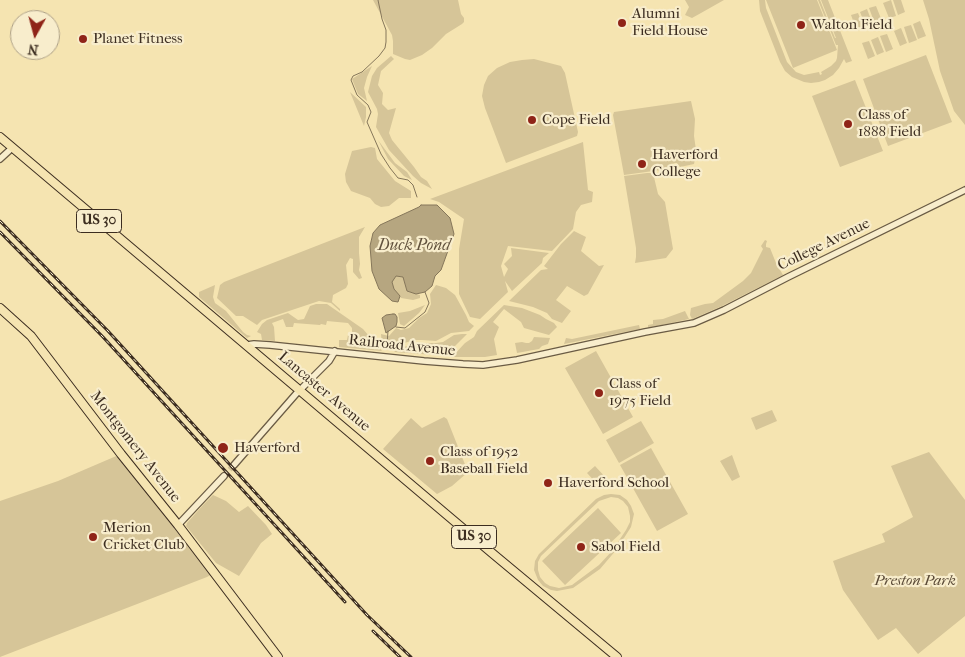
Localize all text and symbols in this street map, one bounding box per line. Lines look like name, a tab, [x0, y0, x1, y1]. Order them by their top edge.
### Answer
place label: Alumni Field House	[632, 5, 708, 40]
north arrow	[10, 10, 60, 60]
place label: Walton Field	[811, 16, 892, 34]
marker: Alumni Field House	[616, 17, 628, 29]
marker: Walton Field	[795, 19, 807, 31]
place label: Planet Fitness	[93, 30, 183, 48]
marker: Planet Fitness	[77, 33, 89, 45]
text: N	[27, 40, 40, 58]
place label: Class of 1888 Field	[858, 106, 921, 141]
place label: Cope Field	[542, 111, 610, 129]
marker: Cope Field	[526, 114, 538, 126]
marker: Class of 1888 Field	[842, 118, 854, 130]
place label: Haverford College	[652, 146, 718, 181]
marker: Haverford College	[636, 158, 648, 170]
road number: US 30	[76, 210, 122, 232]
street label: College Avenue	[775, 215, 873, 275]
water label: Duck Pond	[378, 236, 450, 256]
street label: Railroad Avenue	[348, 331, 456, 361]
street label: Lancaster Avenue	[274, 348, 374, 436]
place label: Class of 1975 Field	[609, 375, 671, 410]
marker: Class of 1975 Field	[593, 387, 605, 399]
street label: Montgomery Avenue	[86, 388, 184, 506]
place label: Haverford	[234, 439, 300, 457]
marker: Haverford	[216, 441, 230, 455]
place label: Class of 1952 Baseball Field	[440, 443, 528, 478]
marker: Class of 1952 Baseball Field	[424, 455, 436, 467]
place label: Haverford School	[558, 474, 669, 492]
marker: Haverford School	[542, 477, 554, 489]
place label: Merion Cricket Club	[103, 519, 184, 554]
road number: US 30	[452, 526, 496, 548]
marker: Merion Cricket Club	[87, 531, 99, 543]
place label: Sabol Field	[591, 538, 660, 556]
marker: Sabol Field	[575, 541, 587, 553]
park label: Preston Park	[874, 572, 956, 590]

